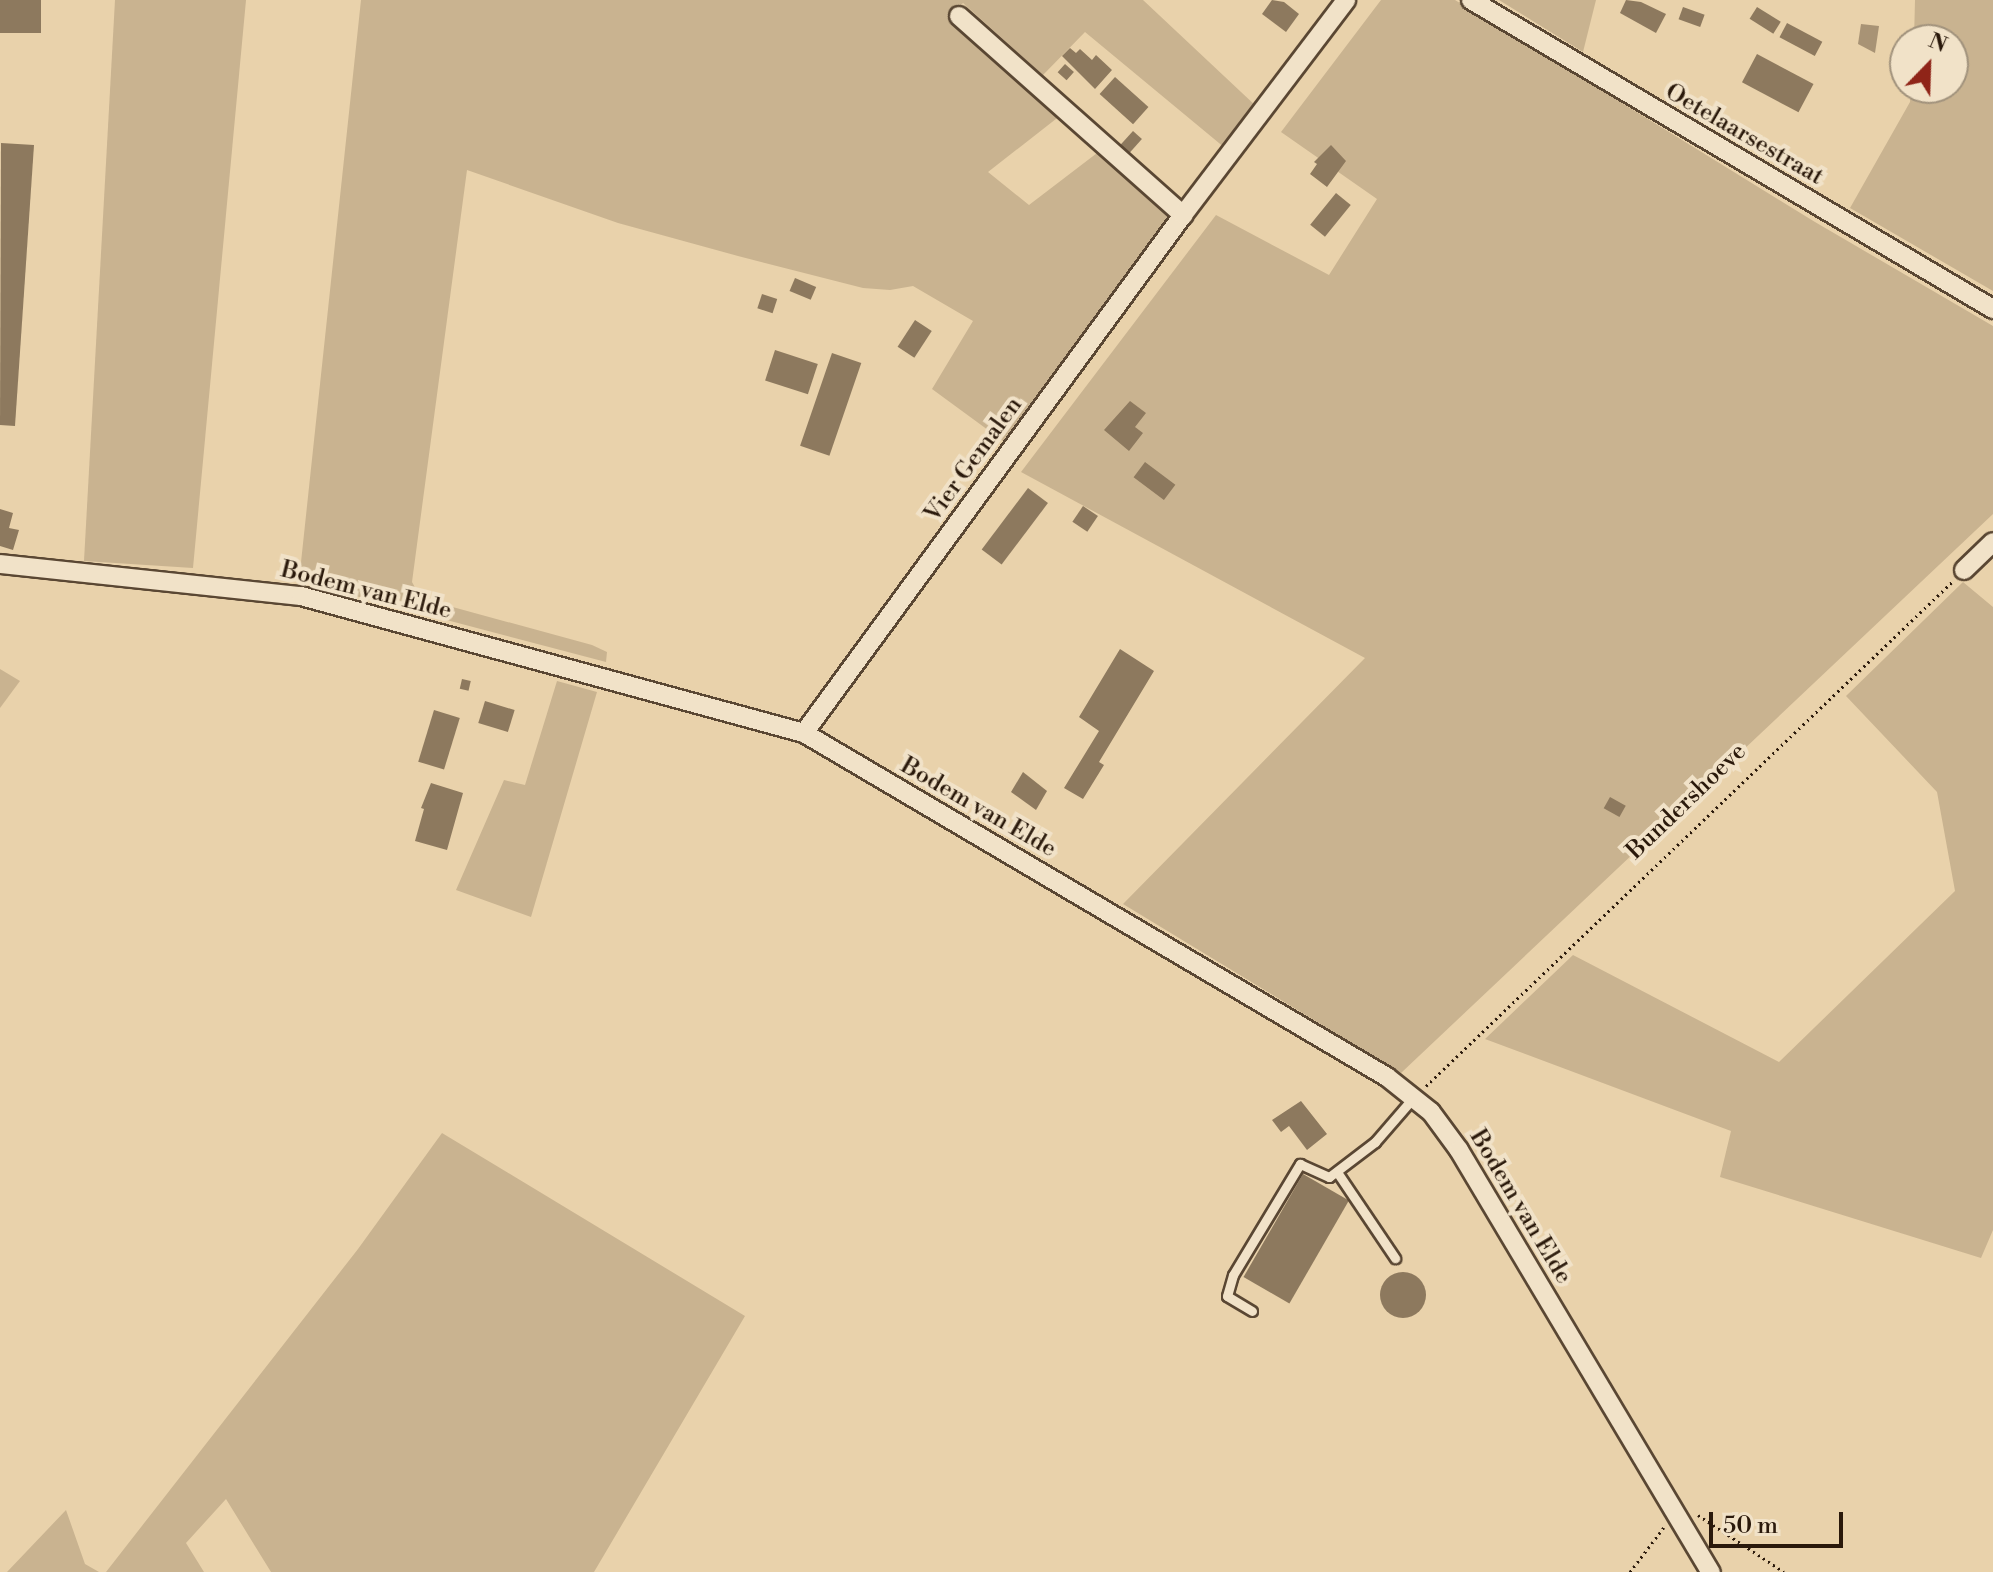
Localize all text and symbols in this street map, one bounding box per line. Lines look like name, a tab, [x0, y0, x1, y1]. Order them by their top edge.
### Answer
north arrow	[1889, 24, 1969, 104]
text: N	[1925, 27, 1951, 59]
street label: Oetelaarsestraat	[1660, 78, 1828, 192]
street label: Vier Gemalen	[919, 392, 1029, 528]
street label: Bodem van Elde	[278, 556, 454, 626]
street label: Bundershoeve	[1621, 738, 1753, 866]
street label: Bodem van Elde	[895, 752, 1061, 864]
street label: Bodem van Elde	[1463, 1125, 1577, 1289]
scale bar	[1713, 1496, 1847, 1546]
text: 50 m	[1723, 1511, 1778, 1541]

